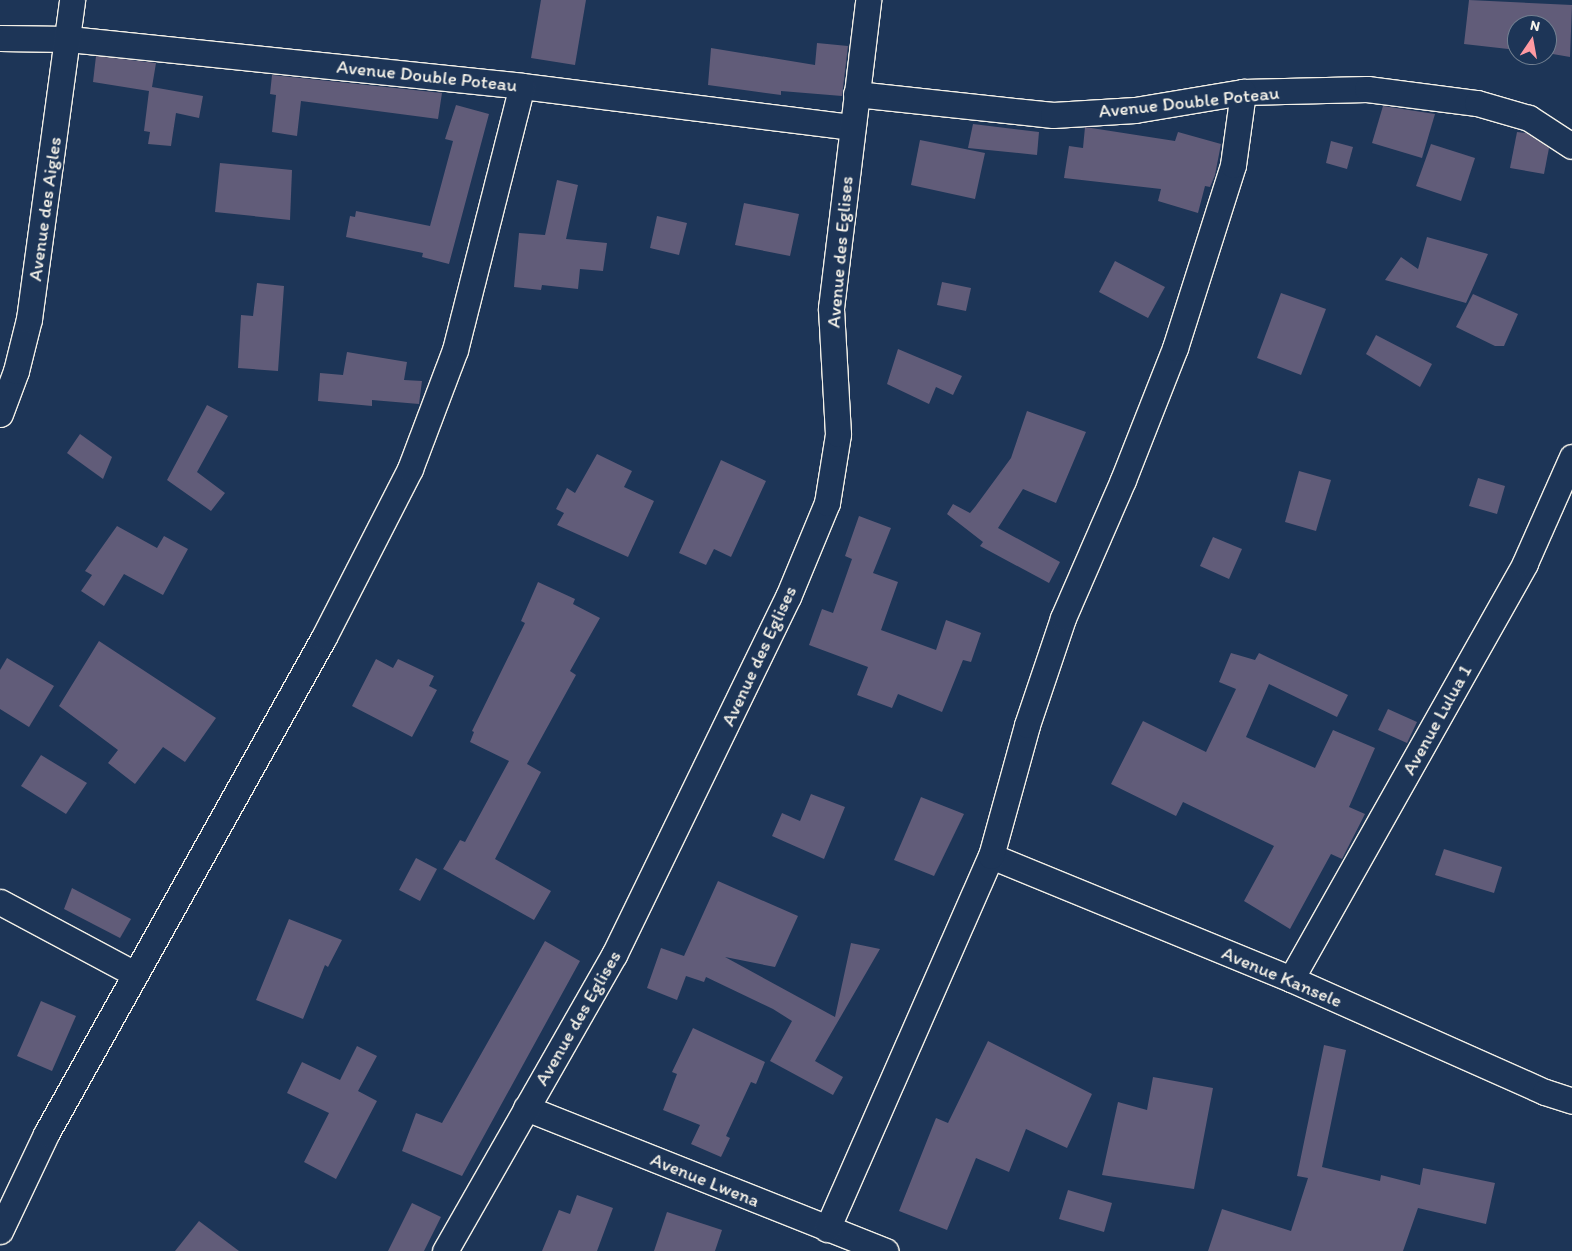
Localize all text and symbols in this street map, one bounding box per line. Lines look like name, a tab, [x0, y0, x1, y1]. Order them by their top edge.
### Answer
north arrow	[1507, 15, 1557, 65]
text: N	[1529, 17, 1541, 35]
street label: Avenue Double Poteau	[336, 55, 518, 97]
street label: Avenue Double Poteau	[1098, 81, 1280, 123]
street label: Avenue des Aigles	[24, 135, 66, 283]
street label: Avenue des Eglises	[822, 175, 858, 329]
street label: Avenue des Eglises	[716, 582, 802, 730]
street label: Avenue Lulua 1	[1397, 661, 1477, 779]
street label: Avenue Kansele	[1218, 941, 1346, 1013]
street label: Avenue des Eglises	[530, 946, 626, 1090]
street label: Avenue Lwena	[648, 1148, 762, 1212]

